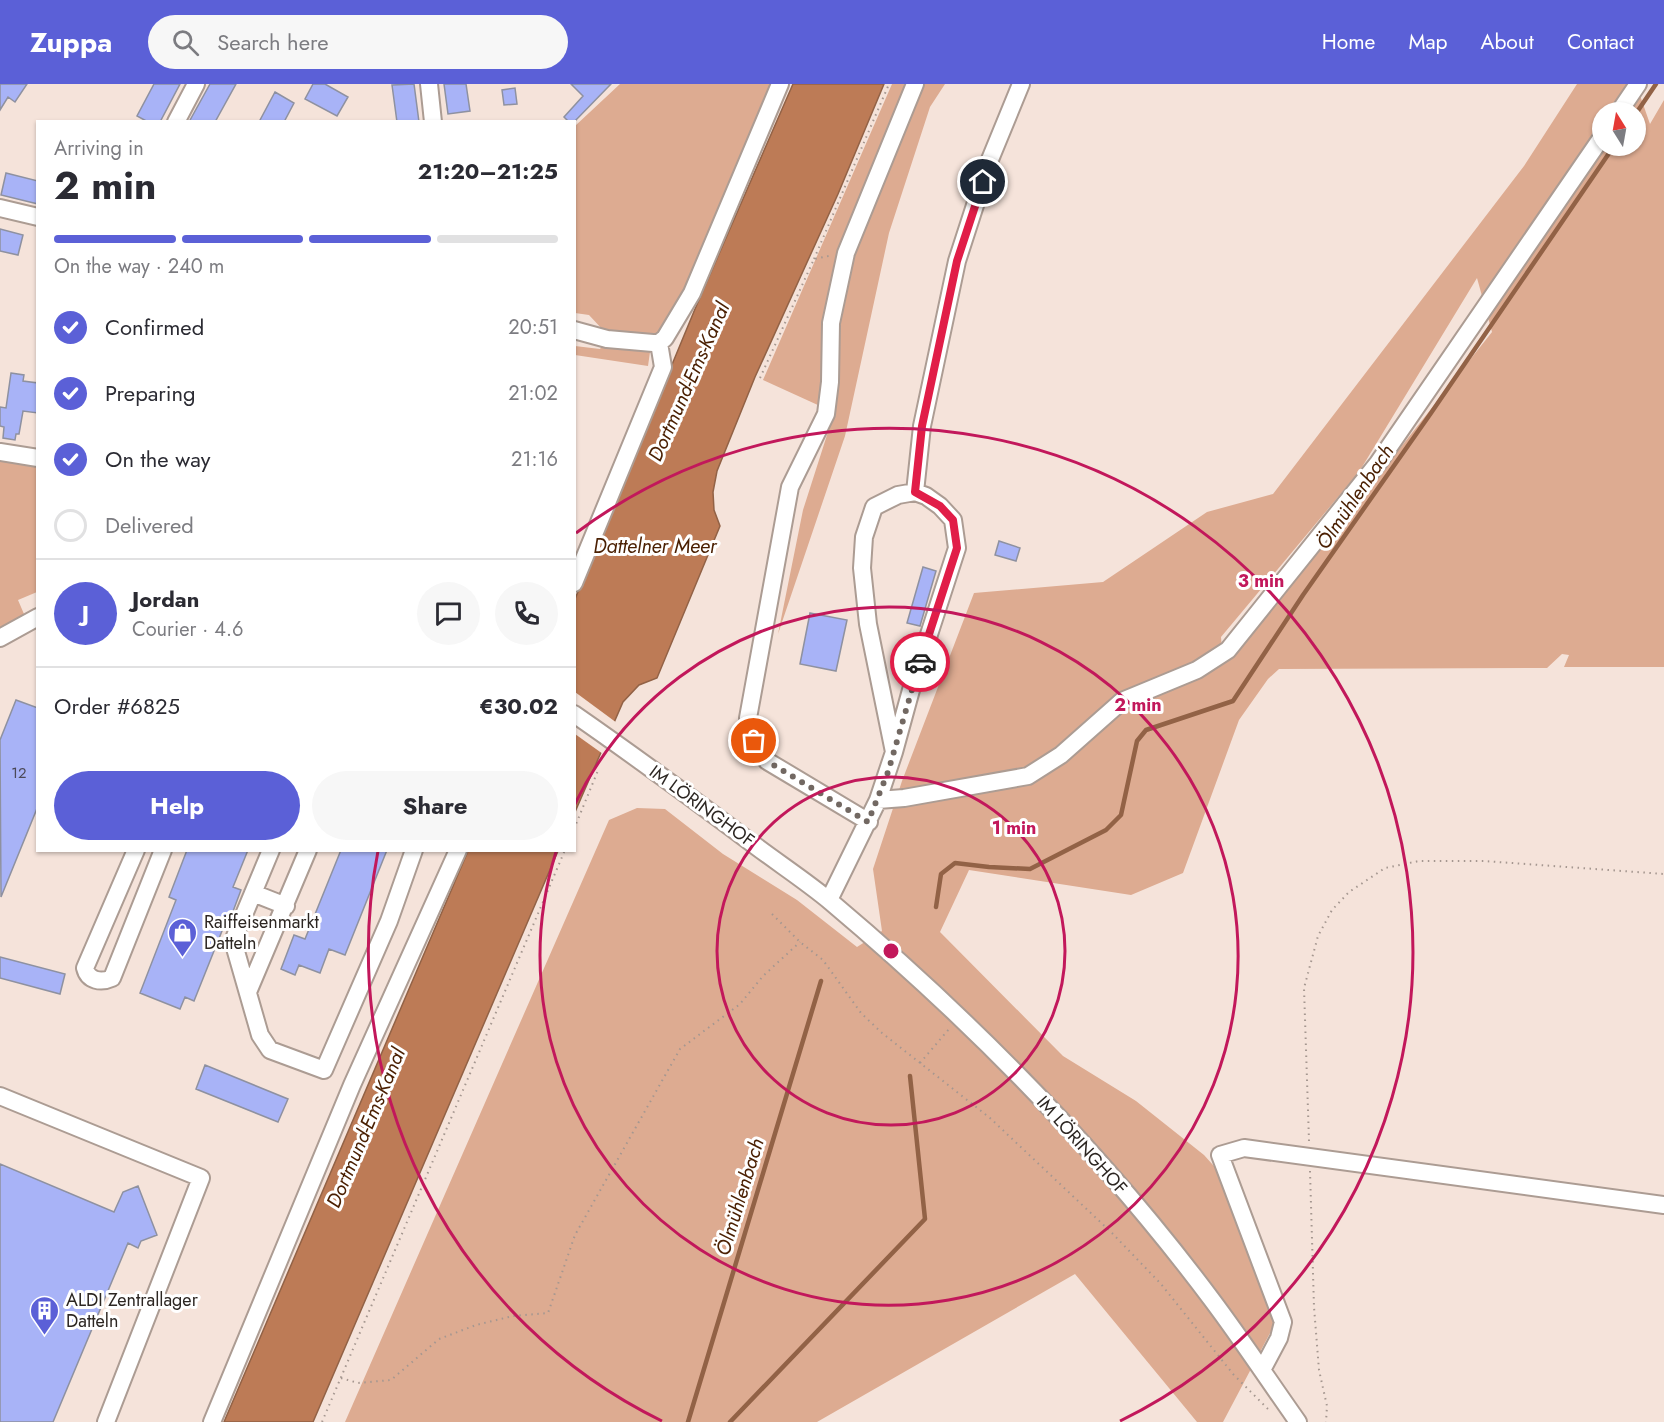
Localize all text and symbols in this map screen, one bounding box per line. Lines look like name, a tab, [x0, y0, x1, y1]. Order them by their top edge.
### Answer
search box	[148, 15, 568, 69]
text: Zuppa	[30, 22, 112, 63]
icon: search	[169, 26, 202, 59]
text: Search here	[217, 26, 329, 58]
text: Home	[1322, 27, 1375, 57]
text: Map	[1408, 27, 1448, 57]
text: About	[1481, 27, 1534, 57]
text: Contact	[1567, 27, 1634, 57]
north arrow	[1592, 102, 1646, 156]
map controls	[1592, 102, 1646, 156]
text: Arriving in	[54, 134, 144, 163]
text: 21:20–21:25	[418, 155, 558, 187]
pin	[957, 156, 1008, 207]
text: 2 min	[54, 157, 156, 214]
icon: home	[966, 165, 999, 198]
text: On the way · 240 m	[54, 252, 224, 281]
water label: Dortmund-Ems-Kanal	[641, 296, 738, 466]
icon: check	[54, 311, 87, 344]
text: Confirmed	[105, 311, 204, 343]
text: 20:51	[508, 313, 558, 342]
icon: check	[54, 377, 87, 410]
text: Preparing	[105, 377, 196, 409]
text: 21:02	[508, 379, 558, 408]
water label: Ölmühlenbach	[1309, 439, 1401, 555]
icon: check	[54, 443, 87, 476]
text: On the way	[105, 443, 210, 475]
text: 21:16	[511, 445, 558, 474]
text: Delivered	[105, 509, 194, 541]
water label: Dattelner Meer	[593, 532, 718, 561]
text: 3 min	[1238, 568, 1284, 594]
button: chat	[417, 582, 480, 645]
button: phone	[495, 582, 558, 645]
text: Jordan	[132, 583, 199, 615]
text: J	[82, 597, 89, 629]
text: Courier · 4.6	[132, 615, 244, 644]
courier	[890, 632, 950, 692]
icon: car	[904, 646, 937, 679]
text: Order #6825	[54, 690, 180, 722]
text: €30.02	[479, 690, 558, 722]
text: 2 min	[1114, 692, 1162, 718]
pin	[728, 715, 779, 766]
icon: bag	[737, 724, 770, 757]
street label: IM LÖRINGHOF	[644, 759, 760, 853]
house number: 12	[11, 762, 27, 784]
button: Help	[54, 771, 300, 840]
button: Share	[312, 771, 558, 840]
text: 1 min	[992, 815, 1036, 841]
place label: Raiffeisenmarkt Datteln	[204, 909, 319, 956]
shop icon: Raiffeisenmarkt Datteln	[167, 916, 199, 958]
centre of rings	[881, 941, 901, 961]
water label: Dortmund-Ems-Kanal	[319, 1042, 413, 1212]
street label: IM LÖRINGHOF	[1031, 1090, 1133, 1200]
water label: Ölmühlenbach	[708, 1135, 772, 1259]
place label: ALDI Zentrallager Datteln	[66, 1287, 199, 1334]
building icon: ALDI Zentrallager Datteln	[29, 1294, 61, 1336]

